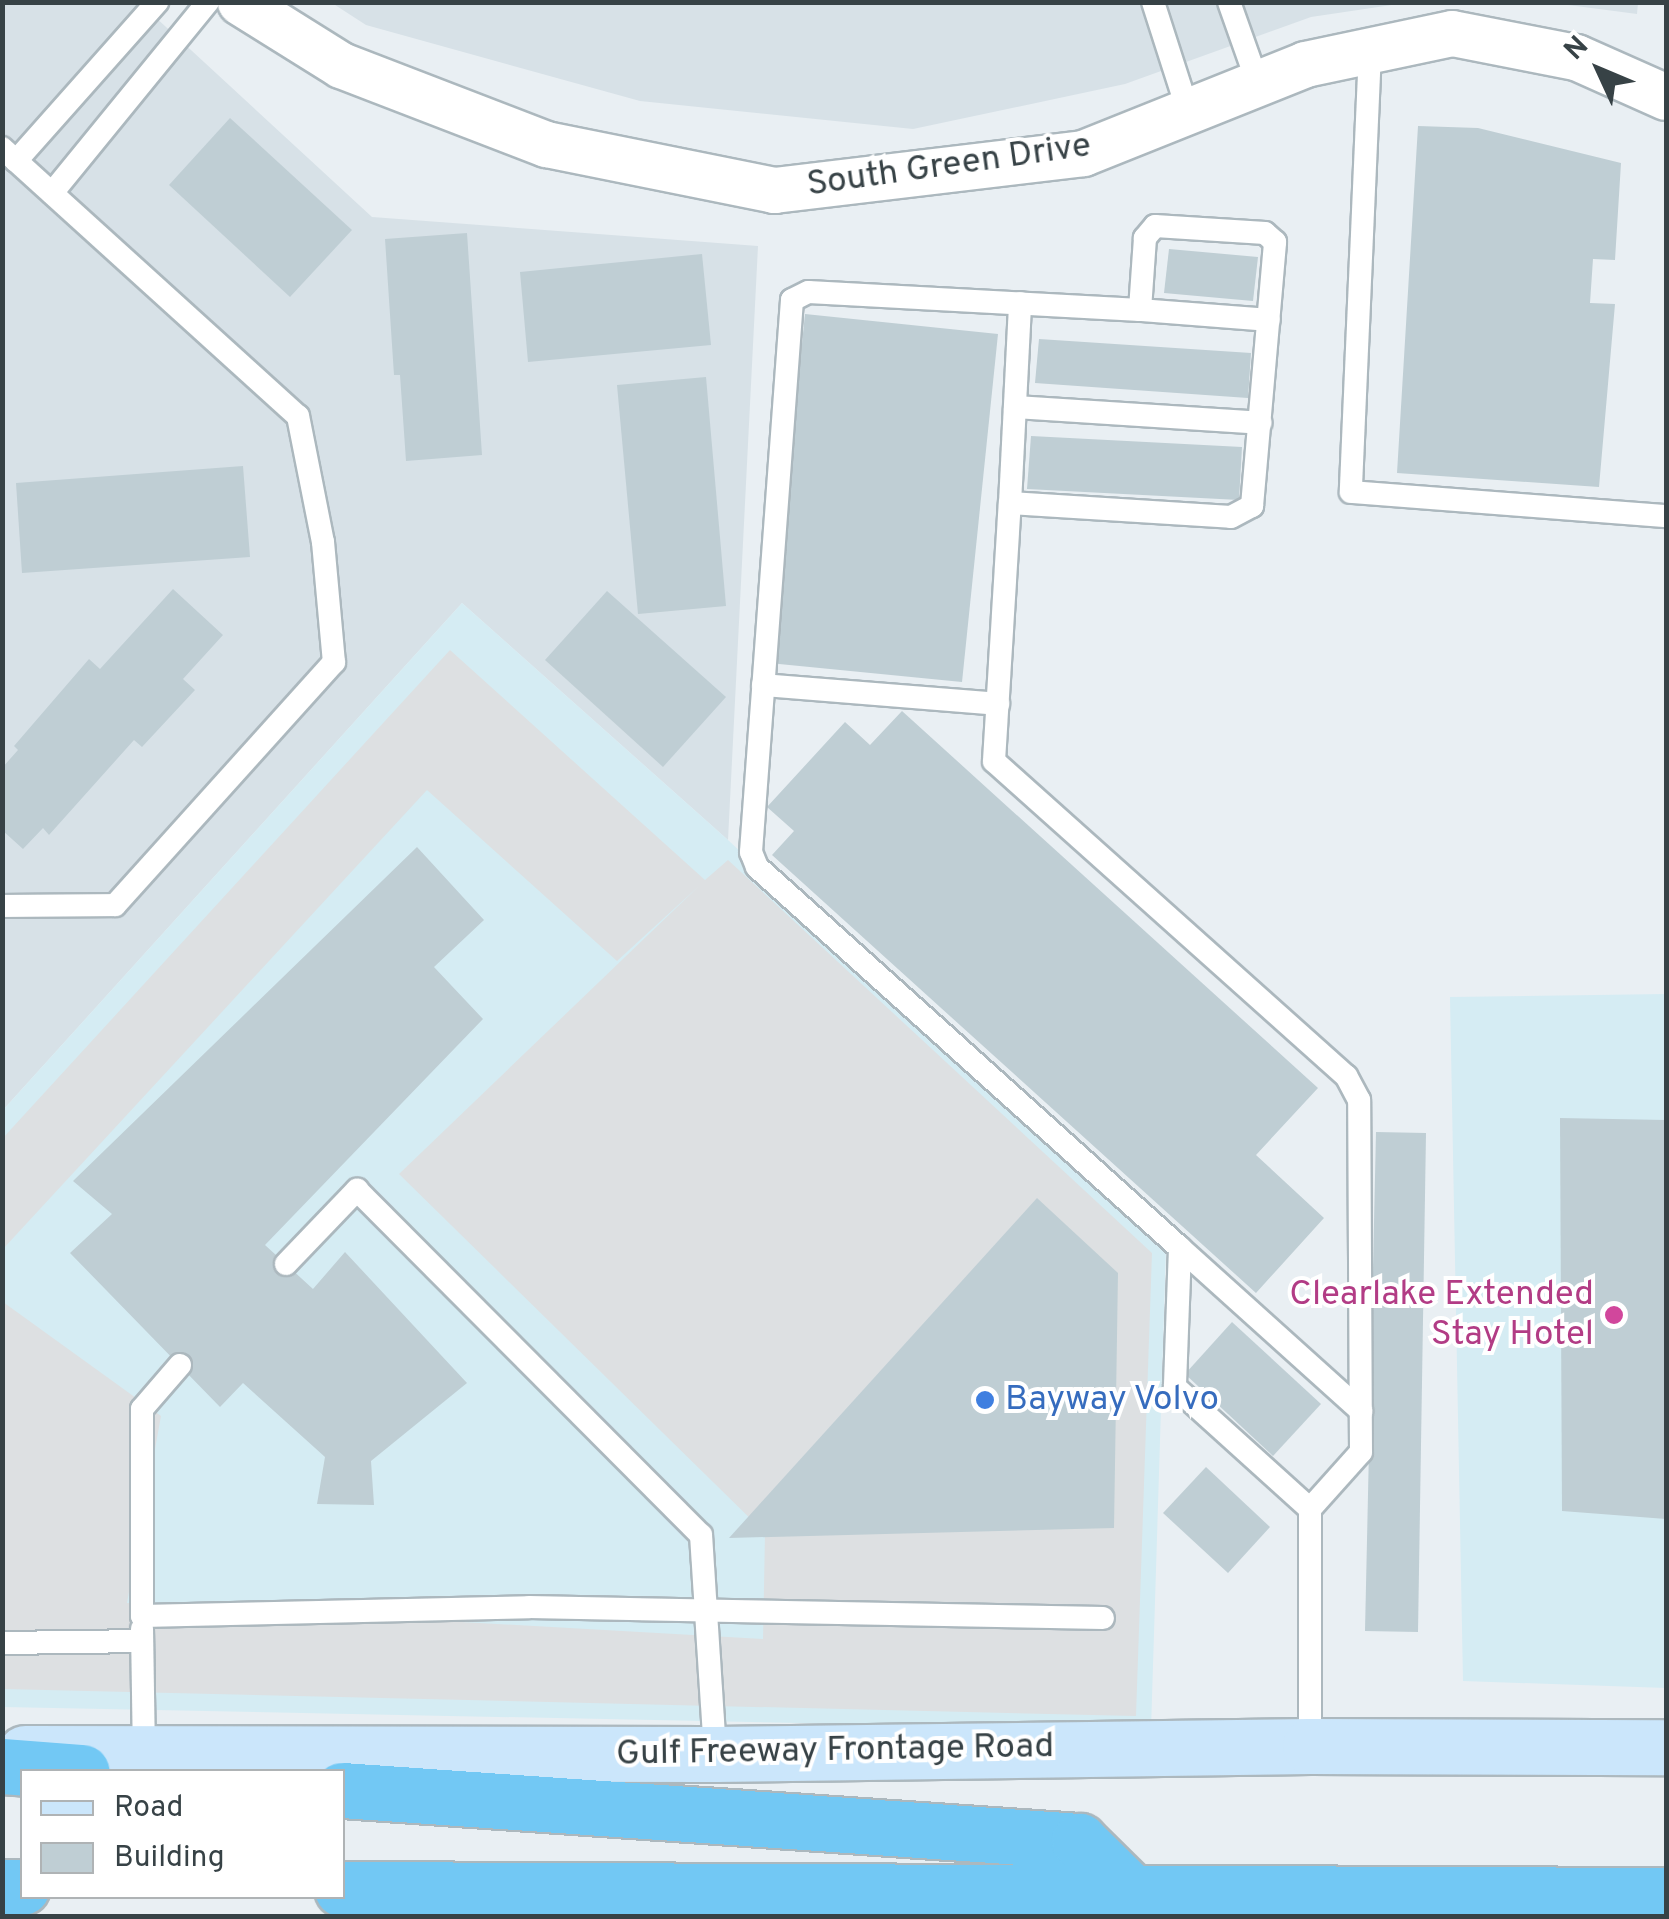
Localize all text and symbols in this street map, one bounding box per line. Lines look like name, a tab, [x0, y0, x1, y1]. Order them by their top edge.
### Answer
north arrow	[1549, 20, 1649, 120]
text: N	[1557, 29, 1597, 69]
street label: South Green Drive	[804, 125, 1094, 207]
place label: Clearlake Extended Stay Hotel	[1289, 1274, 1594, 1356]
marker: Clearlake Extended Stay Hotel	[1603, 1304, 1625, 1326]
place label: Bayway Volvo	[1005, 1379, 1220, 1421]
marker: Bayway Volvo	[974, 1389, 996, 1411]
street label: Gulf Freeway Frontage Road	[616, 1726, 1054, 1776]
legend	[20, 1769, 345, 1899]
text: Road	[114, 1790, 183, 1827]
text: Building	[114, 1840, 225, 1877]

